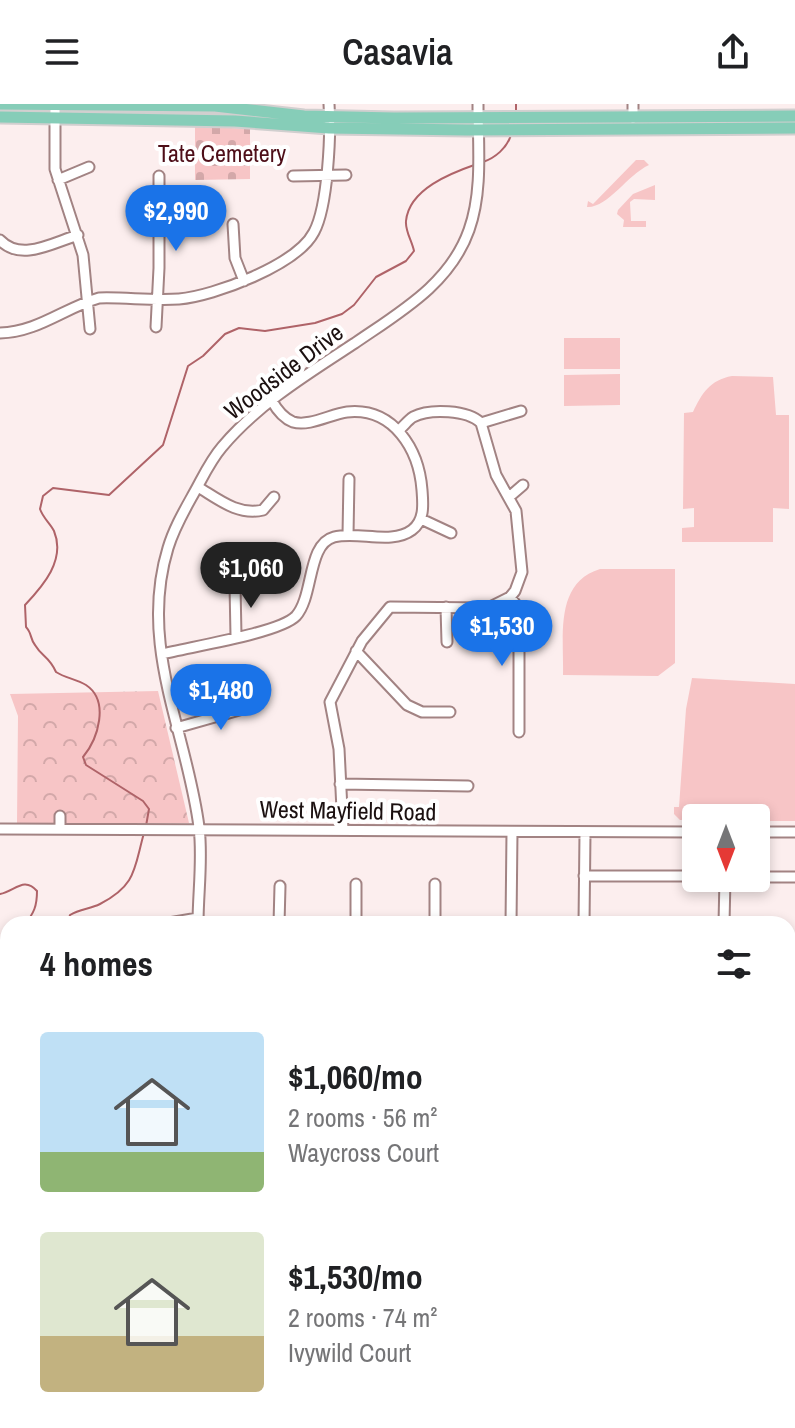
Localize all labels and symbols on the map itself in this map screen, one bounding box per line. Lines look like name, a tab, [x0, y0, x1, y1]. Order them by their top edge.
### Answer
park label: Tate Cemetery	[158, 137, 286, 169]
pin: $2,990	[111, 185, 241, 253]
street label: Woodside Drive	[218, 316, 349, 426]
pin: $1,060	[186, 542, 316, 610]
pin: $1,530	[437, 600, 567, 668]
pin: $1,480	[156, 664, 286, 732]
street label: West Mayfield Road	[259, 792, 437, 828]
north arrow	[682, 804, 770, 892]

